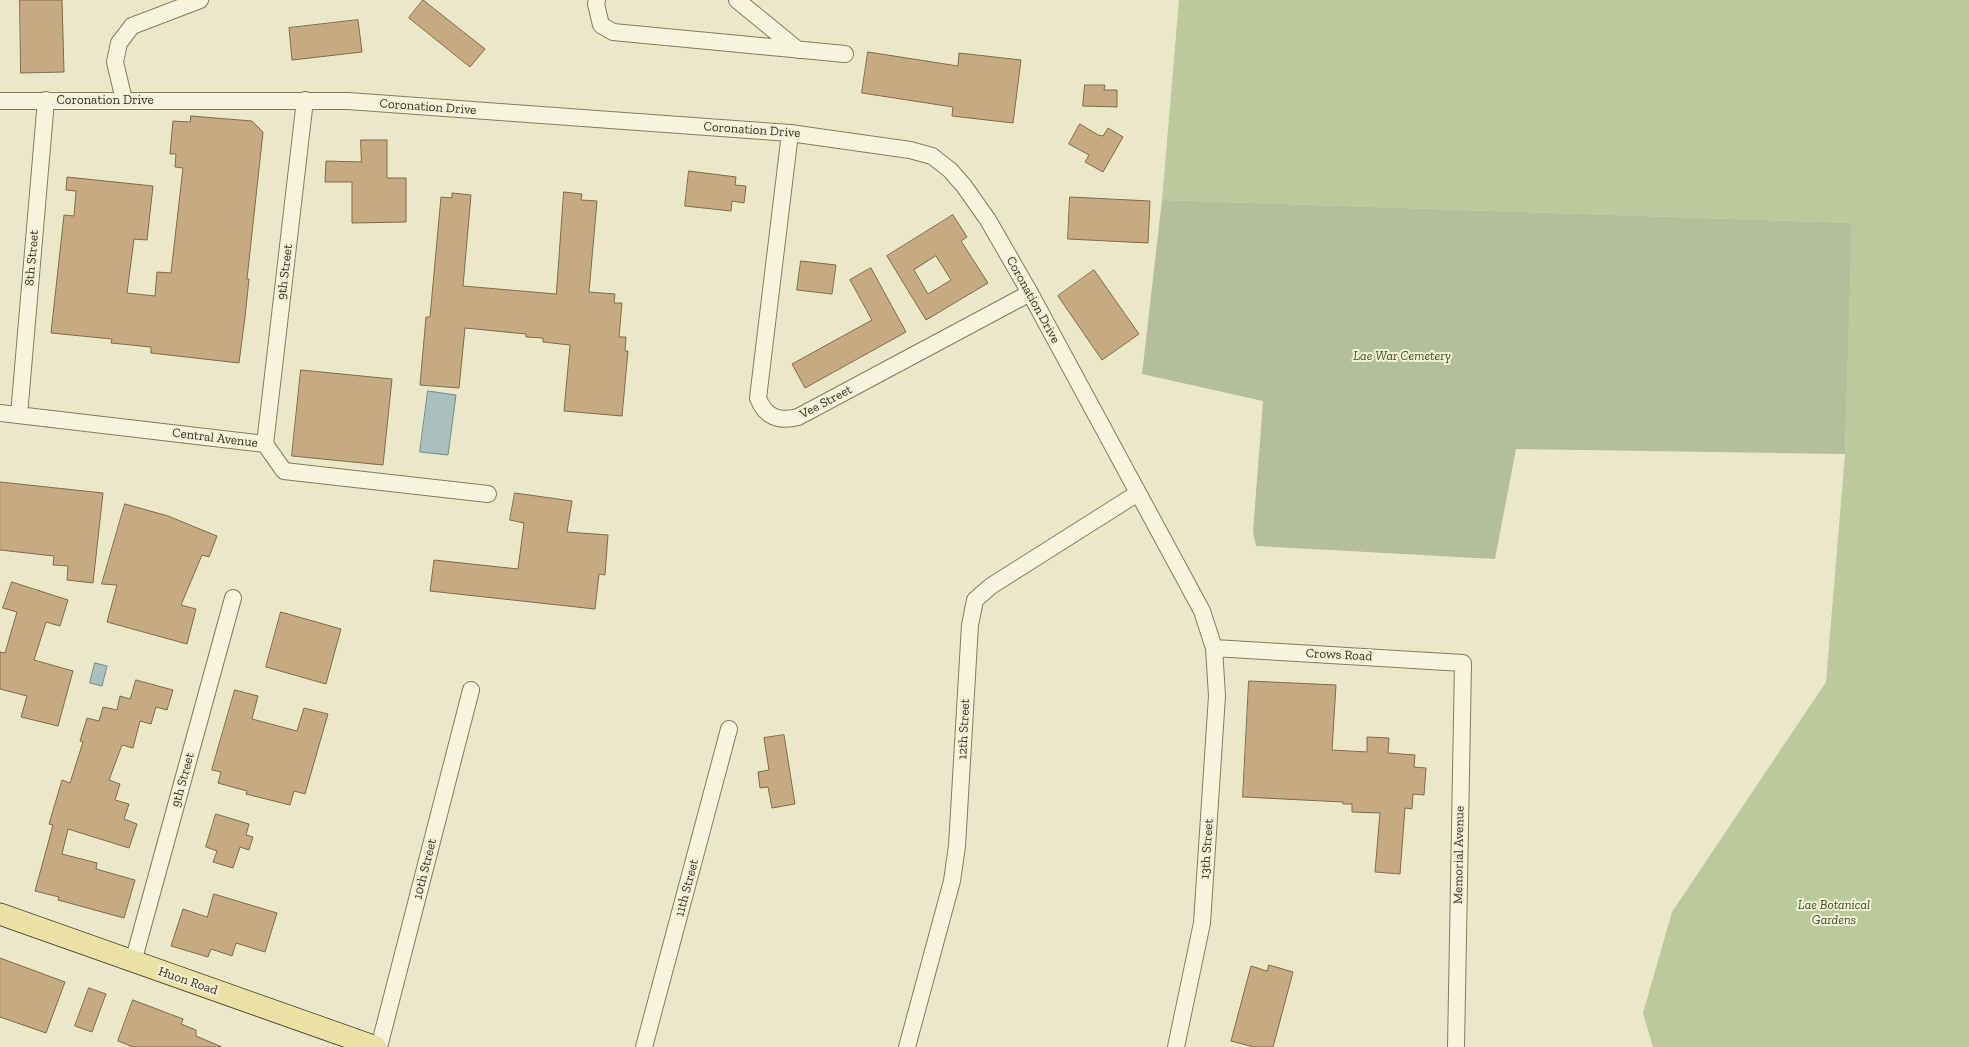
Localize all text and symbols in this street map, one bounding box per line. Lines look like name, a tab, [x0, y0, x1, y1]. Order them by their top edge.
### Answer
street label: Coronation Drive	[56, 92, 154, 108]
street label: Coronation Drive	[379, 96, 477, 118]
street label: Coronation Drive	[703, 119, 801, 141]
street label: 8th Street	[22, 229, 42, 287]
street label: 9th Street	[274, 243, 296, 301]
street label: Coronation Drive	[1003, 254, 1063, 346]
park label: Lae War Cemetery	[1353, 348, 1451, 364]
street label: Vee Street	[797, 382, 855, 422]
street label: Central Avenue	[171, 425, 259, 451]
street label: Crows Road	[1305, 645, 1373, 665]
street label: 12th Street	[955, 698, 973, 760]
street label: 9th Street	[168, 751, 198, 809]
street label: Memorial Avenue	[1450, 806, 1468, 904]
street label: 13th Street	[1197, 818, 1217, 880]
street label: 10th Street	[410, 837, 440, 901]
street label: 11th Street	[672, 857, 702, 919]
park label: Lae Botanical Gardens	[1798, 897, 1870, 928]
street label: Huon Road	[156, 964, 220, 998]

